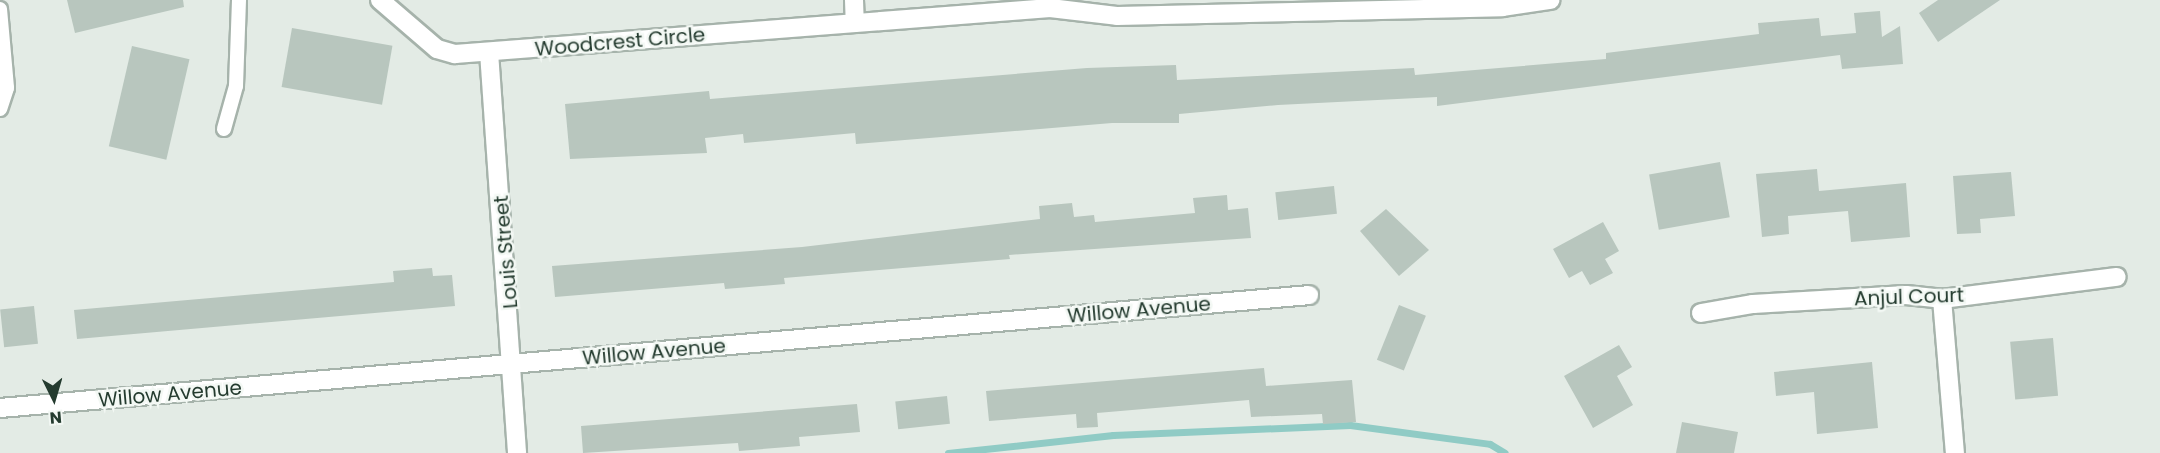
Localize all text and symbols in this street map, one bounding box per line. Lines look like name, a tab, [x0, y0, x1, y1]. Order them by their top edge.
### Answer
street label: Woodcrest Circle	[534, 23, 706, 61]
street label: Louis Street	[489, 194, 523, 310]
street label: Anjul Court	[1854, 283, 1964, 311]
street label: Willow Avenue	[1066, 292, 1212, 328]
street label: Willow Avenue	[581, 334, 727, 370]
north arrow	[24, 369, 84, 429]
street label: Willow Avenue	[97, 376, 243, 412]
text: N	[49, 405, 63, 429]

